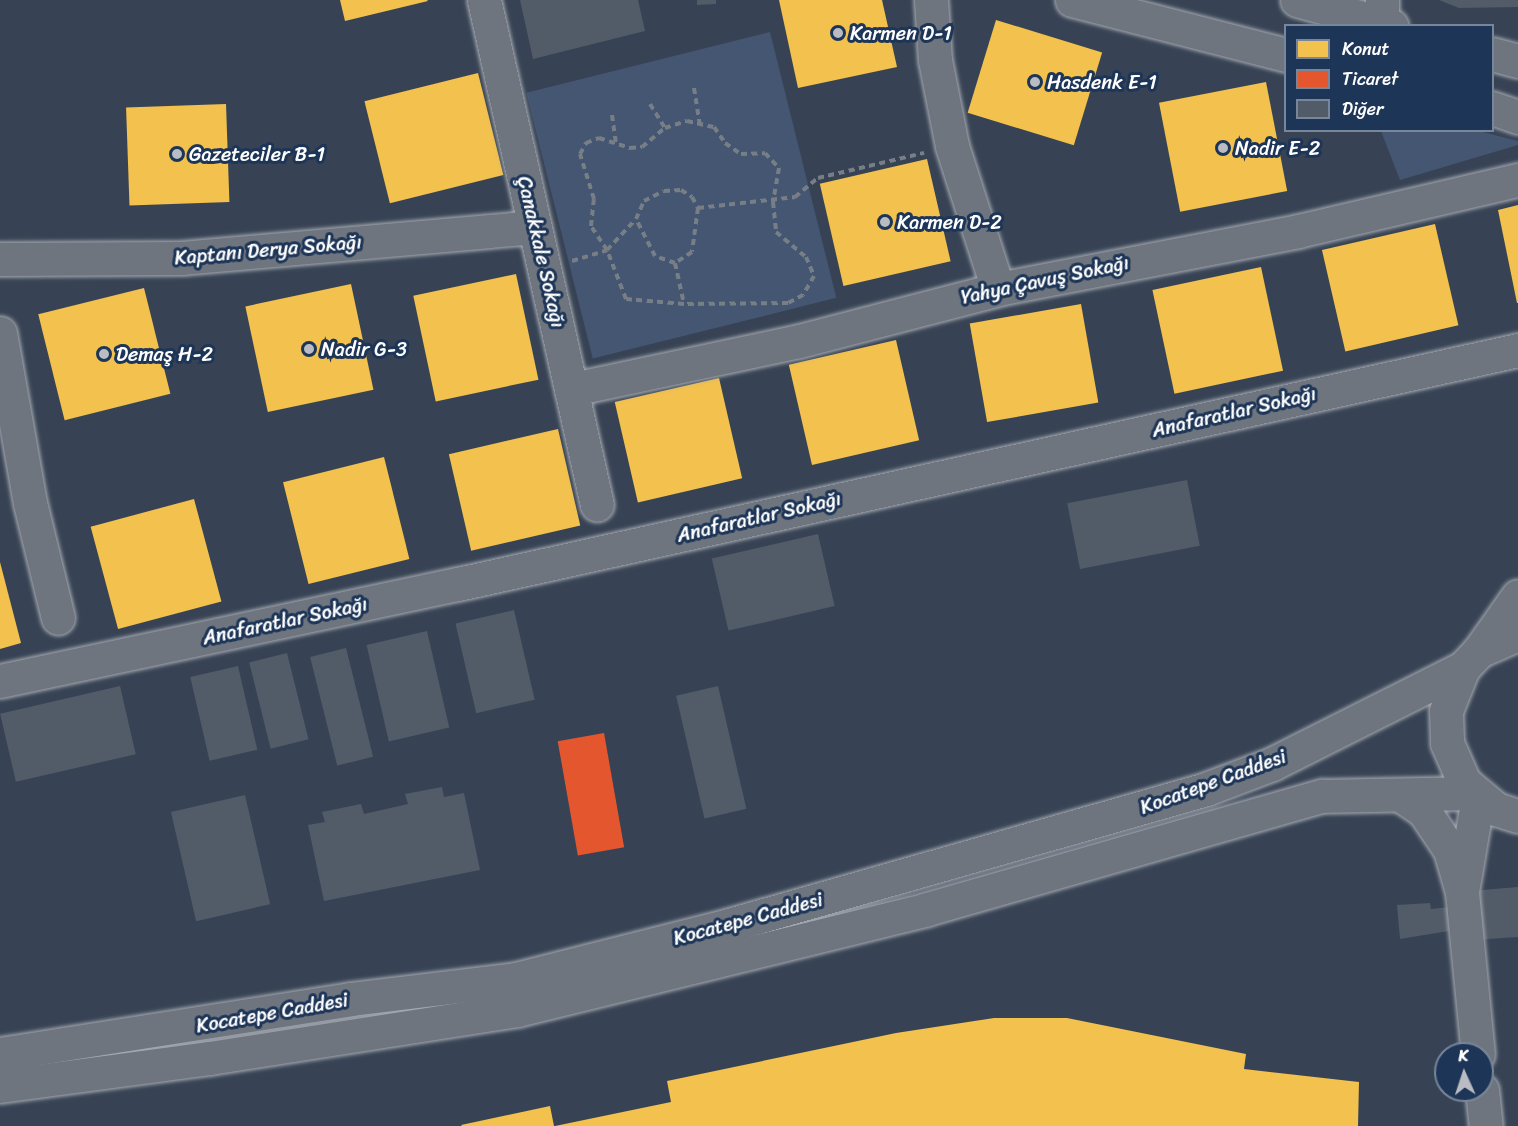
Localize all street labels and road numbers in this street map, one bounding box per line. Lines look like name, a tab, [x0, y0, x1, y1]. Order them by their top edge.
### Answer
street label: Çanakkale Sokağı	[512, 174, 570, 330]
street label: Kaptanı Derya Sokağı	[173, 230, 363, 270]
street label: Yahya Çavuş Sokağı	[959, 250, 1131, 310]
street label: Anafaratlar Sokağı	[1150, 381, 1318, 443]
street label: Anafaratlar Sokağı	[675, 486, 843, 548]
street label: Anafaratlar Sokağı	[200, 592, 370, 650]
street label: Kocatepe Caddesi	[1136, 744, 1290, 820]
street label: Kocatepe Caddesi	[670, 887, 826, 951]
street label: Kocatepe Caddesi	[194, 988, 350, 1038]

